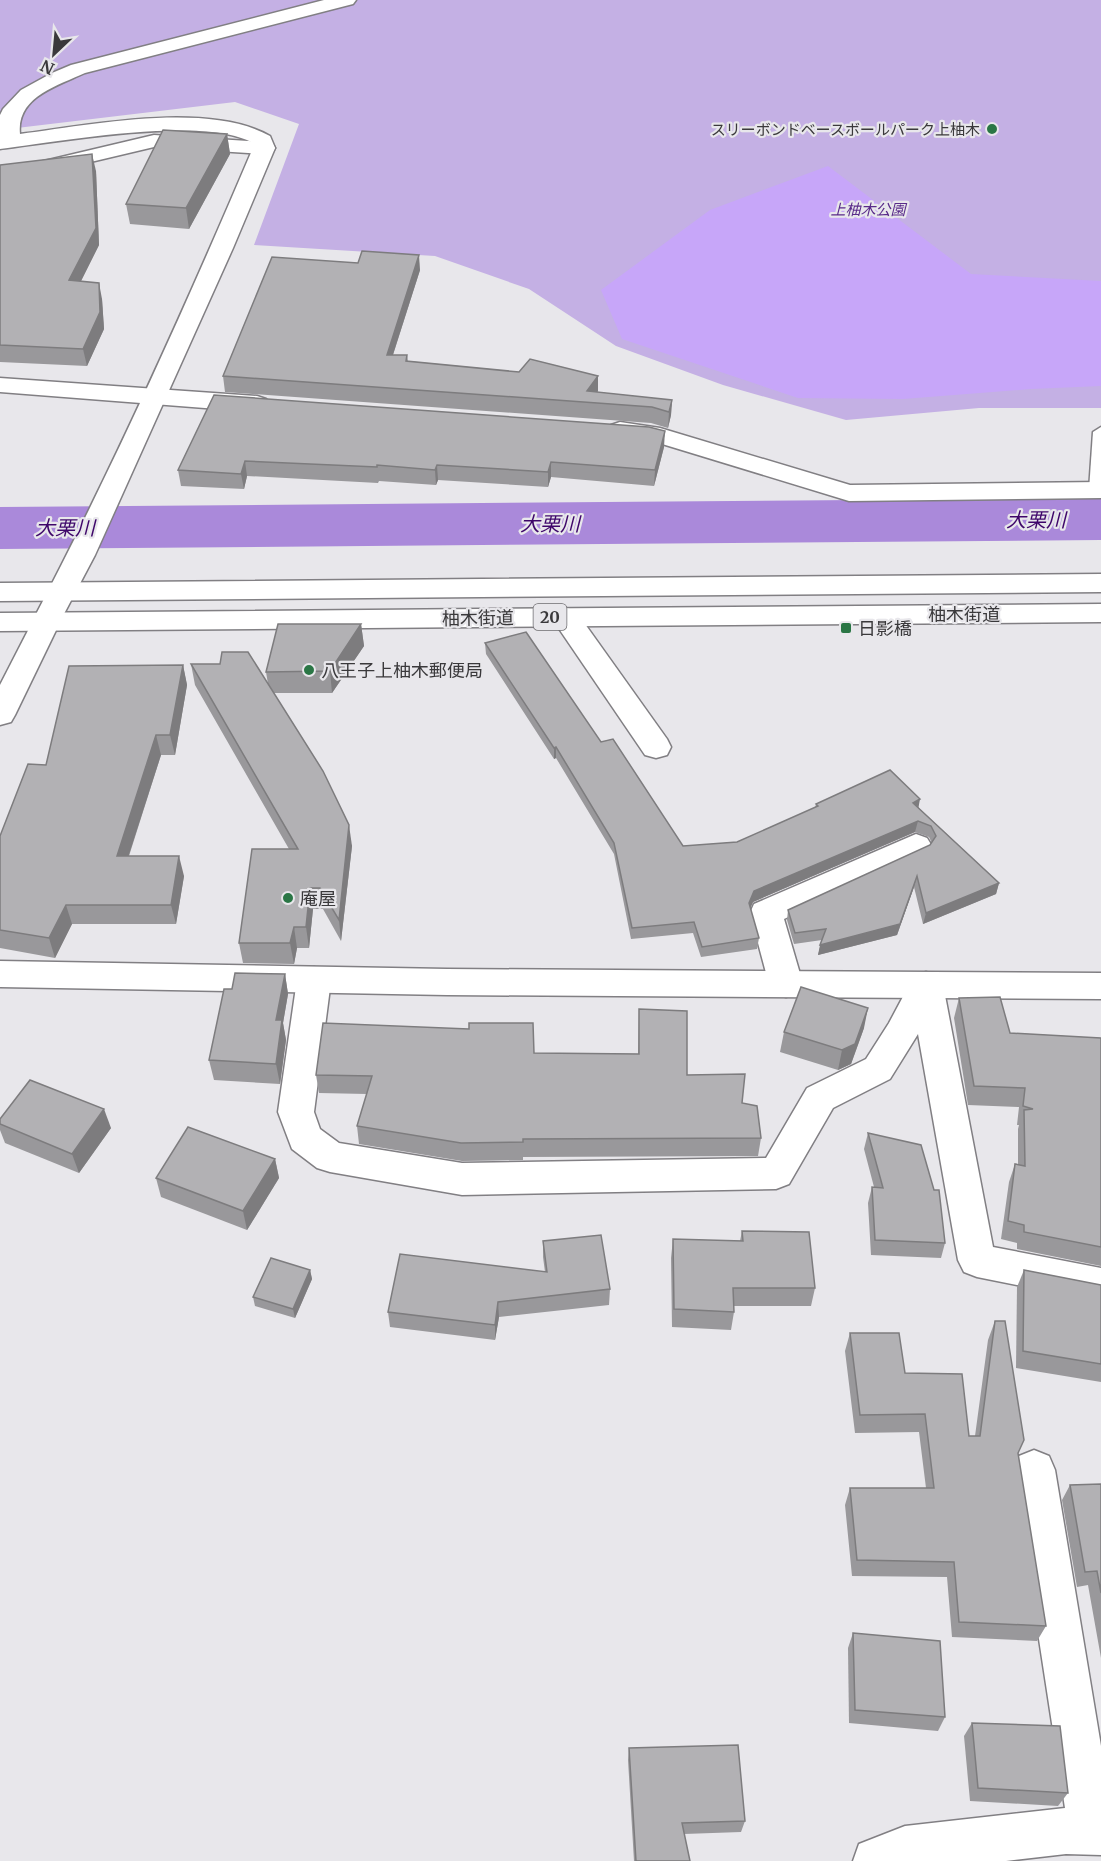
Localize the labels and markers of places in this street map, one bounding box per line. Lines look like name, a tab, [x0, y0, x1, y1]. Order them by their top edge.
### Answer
place label: スリーボンドベースボールパーク上柚木	[711, 120, 980, 139]
marker: スリーボンドベースボールパーク上柚木	[985, 122, 999, 136]
place label: 日影橋	[858, 617, 912, 640]
marker: 日影橋	[839, 621, 853, 635]
place label: 八王子上柚木郵便局	[321, 659, 483, 682]
marker: 八王子上柚木郵便局	[302, 663, 316, 677]
place label: 庵屋	[300, 887, 336, 910]
marker: 庵屋	[281, 891, 295, 905]

